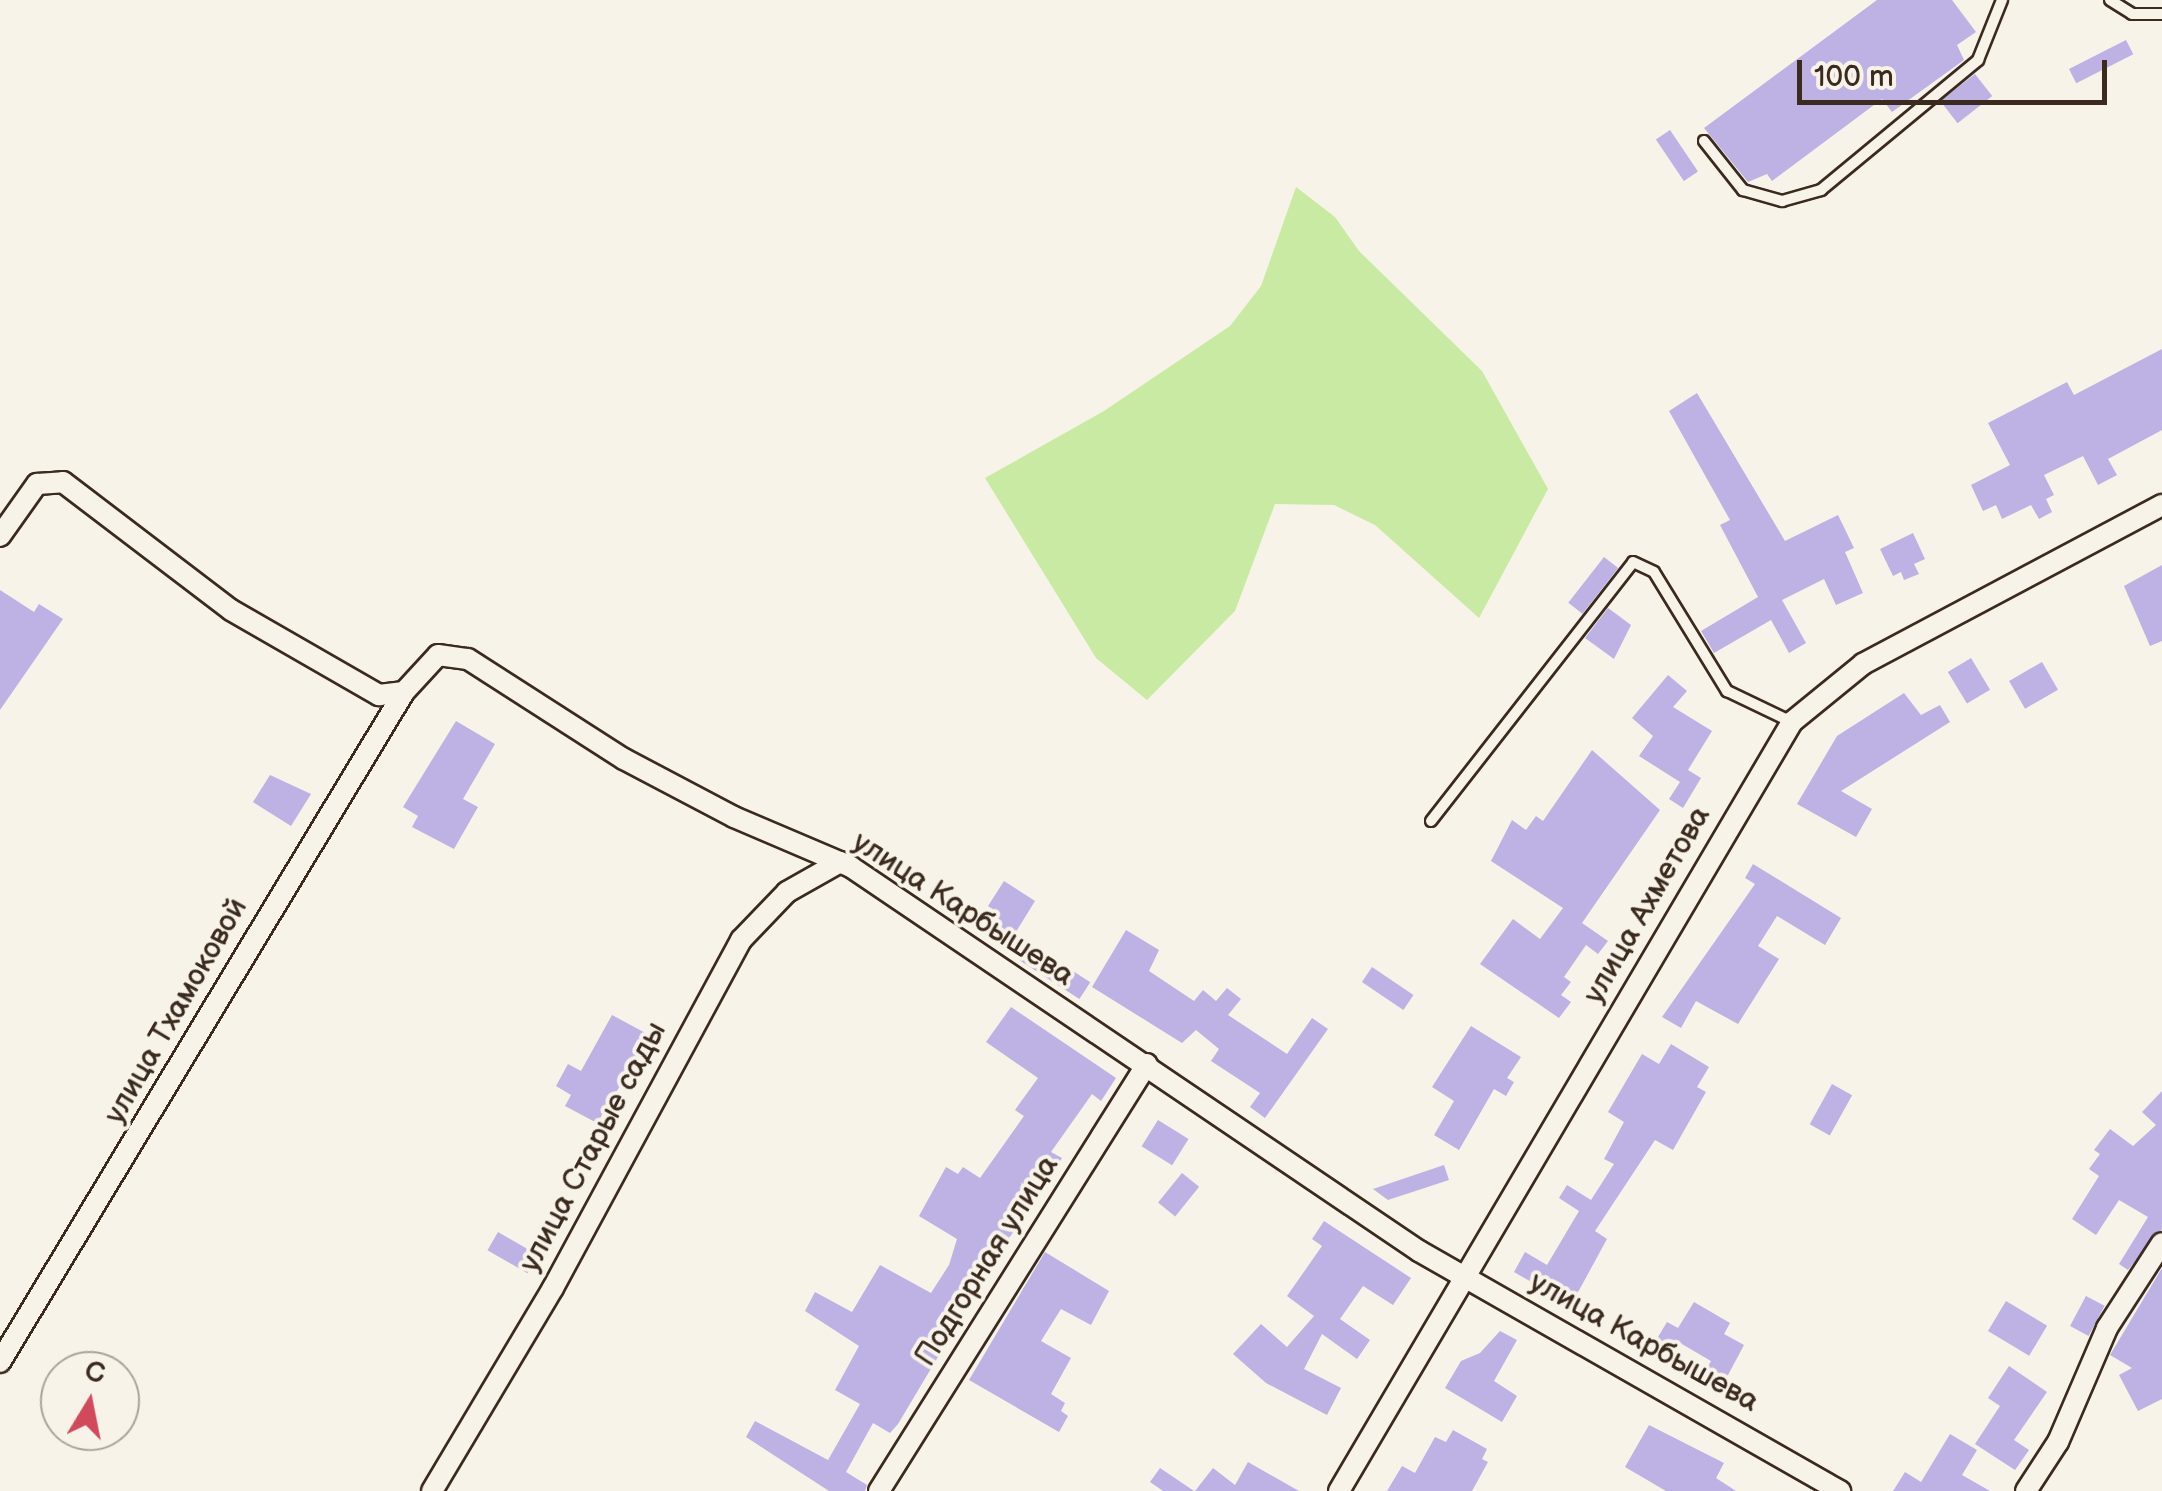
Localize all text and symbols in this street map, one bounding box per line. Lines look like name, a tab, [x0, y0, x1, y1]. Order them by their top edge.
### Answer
scale bar	[1802, 40, 2112, 102]
text: 100 m	[1814, 59, 1894, 95]
street label: улица Ахметова	[1576, 800, 1718, 1010]
street label: улица Карбышева	[846, 824, 1080, 994]
street label: улица Тхамоковой	[97, 892, 255, 1130]
street label: улица Старые сады	[512, 1016, 674, 1278]
street label: Подгорная улица	[908, 1149, 1066, 1373]
street label: улица Карбышева	[1523, 1264, 1765, 1420]
north arrow	[40, 1351, 140, 1451]
text: С	[82, 1355, 107, 1391]

